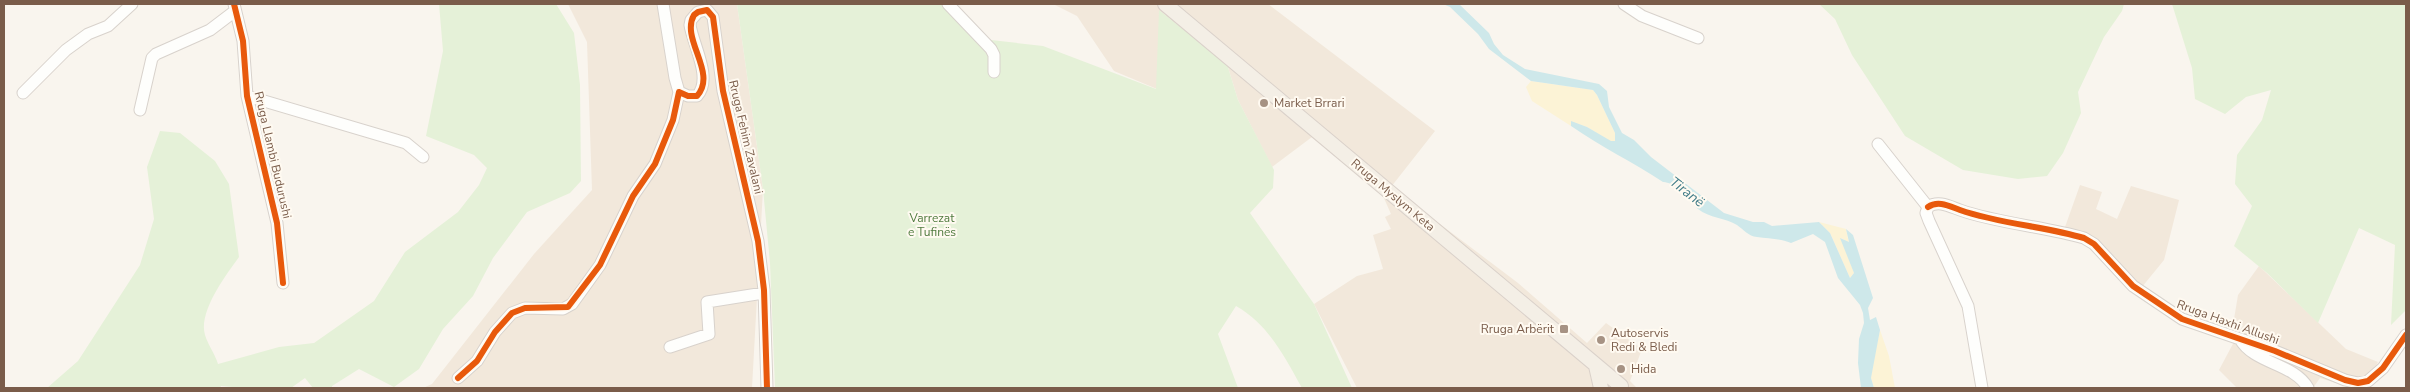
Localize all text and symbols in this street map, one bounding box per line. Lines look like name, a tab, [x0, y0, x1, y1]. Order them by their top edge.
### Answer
street label: Rruga Fehim Zavalani	[725, 78, 767, 196]
street label: Rruga Llambi Budurushi	[251, 90, 295, 220]
place label: Market Brrari	[1274, 95, 1345, 111]
marker: Market Brrari	[1258, 97, 1270, 109]
street label: Rruga Myslym Keta	[1348, 155, 1438, 235]
water label: Tiranë	[1666, 172, 1709, 212]
park label: Varrezat e Tufinës	[908, 210, 956, 240]
street label: Rruga Haxhi Allushi	[2175, 296, 2281, 348]
place label: Rruga Arbërit	[1481, 321, 1555, 337]
marker: Rruga Arbërit	[1558, 323, 1570, 335]
place label: Autoservis Redi & Bledi	[1611, 325, 1677, 355]
marker: Autoservis Redi & Bledi	[1595, 334, 1607, 346]
place label: Hida	[1631, 361, 1656, 377]
marker: Hida	[1615, 363, 1627, 375]

